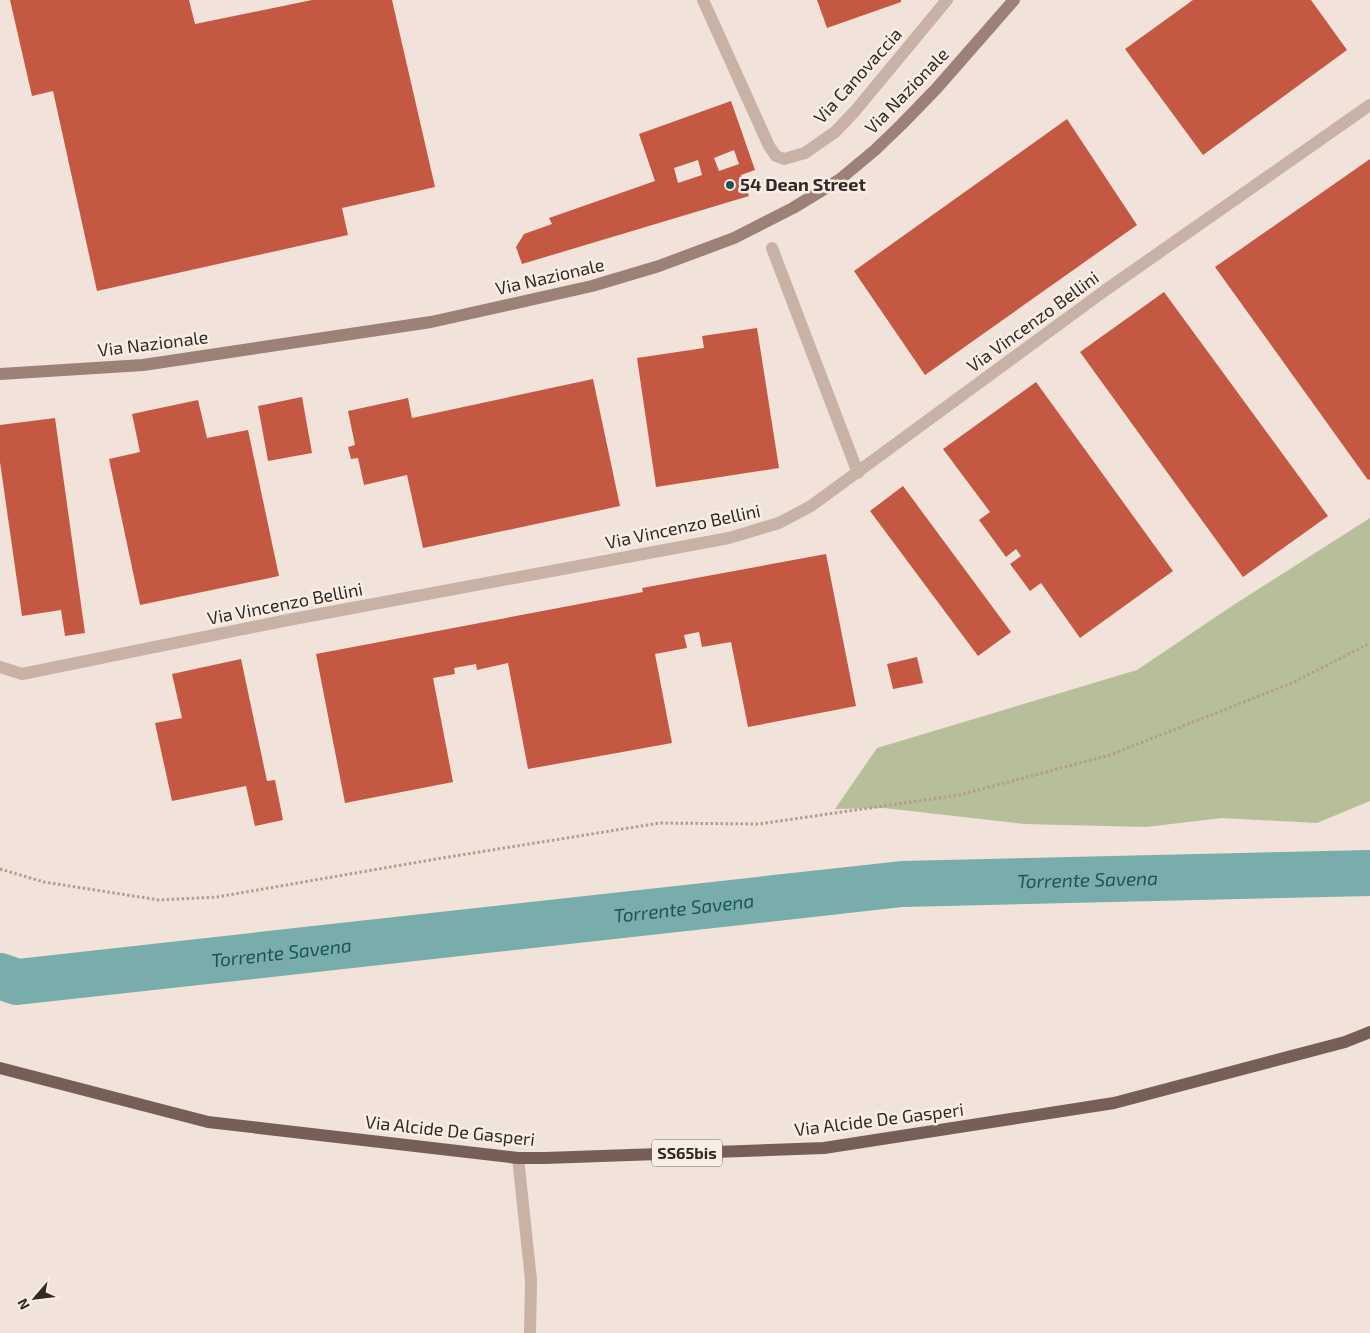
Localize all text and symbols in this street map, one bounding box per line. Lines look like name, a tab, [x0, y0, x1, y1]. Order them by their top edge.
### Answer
street label: Via Canovaccia	[809, 23, 906, 128]
street label: Via Nazionale	[860, 43, 953, 138]
place label: 54 Dean Street	[740, 173, 866, 195]
marker: 54 Dean Street	[724, 179, 736, 191]
street label: Via Nazionale	[493, 253, 606, 299]
street label: Via Vincenzo Bellini	[962, 266, 1103, 376]
street label: Via Nazionale	[96, 325, 209, 361]
street label: Via Vincenzo Bellini	[603, 499, 762, 553]
street label: Via Vincenzo Bellini	[205, 577, 364, 629]
water label: Torrente Savena	[1017, 866, 1158, 892]
water label: Torrente Savena	[612, 888, 755, 927]
water label: Torrente Savena	[210, 933, 353, 971]
street label: Via Alcide De Gasperi	[793, 1098, 965, 1140]
street label: Via Alcide De Gasperi	[364, 1110, 536, 1150]
road number: SS65bis	[652, 1140, 722, 1166]
north arrow	[10, 1273, 60, 1323]
text: N	[13, 1296, 33, 1313]

